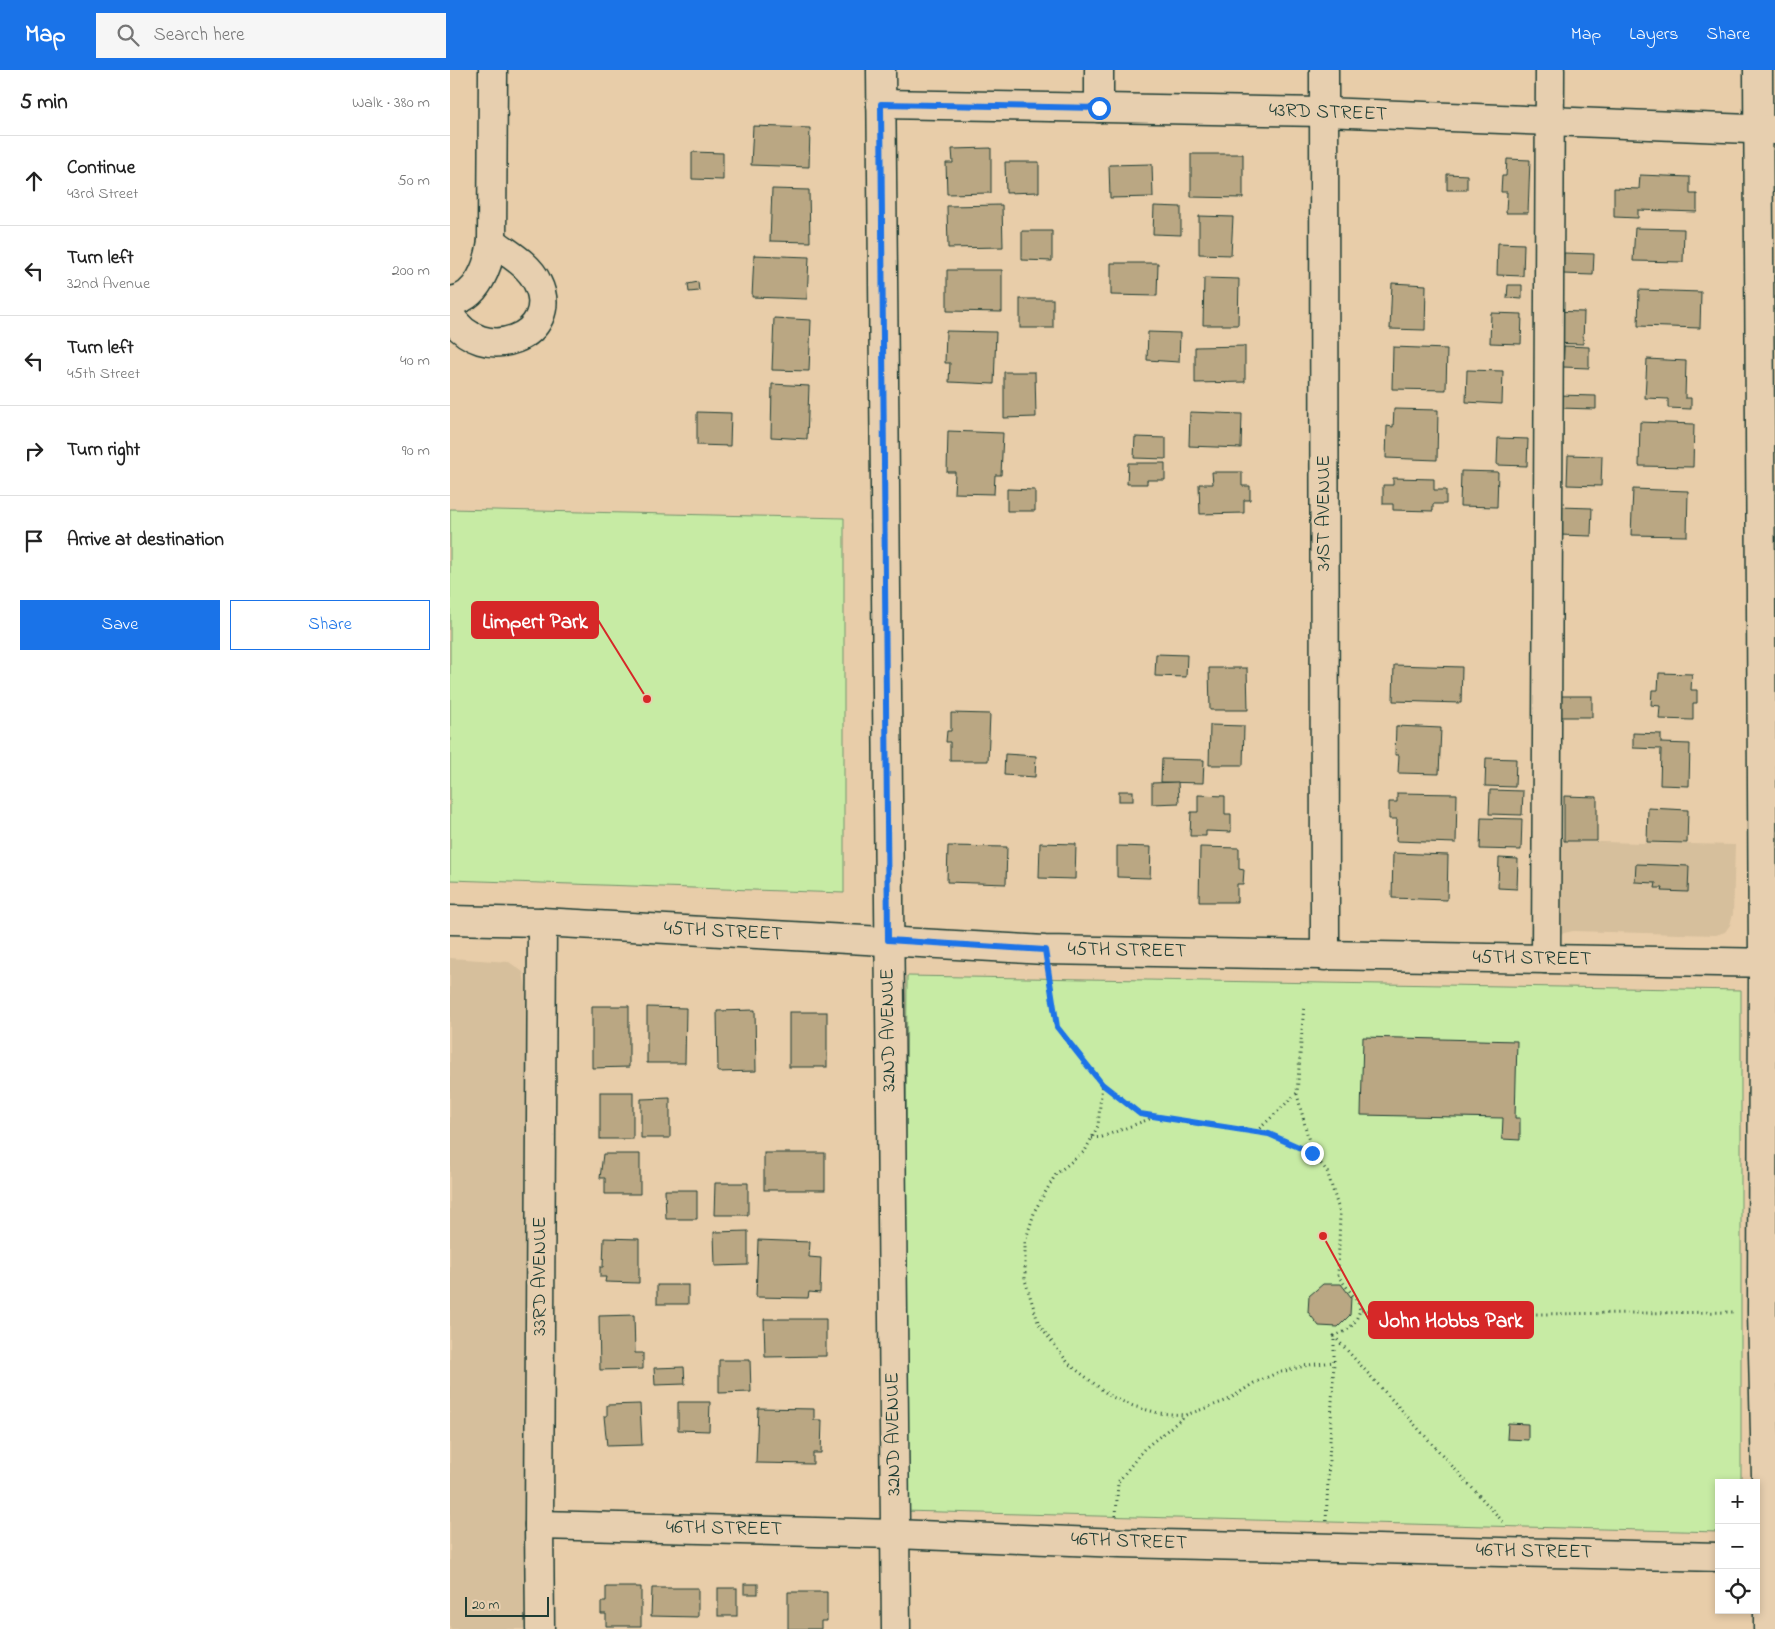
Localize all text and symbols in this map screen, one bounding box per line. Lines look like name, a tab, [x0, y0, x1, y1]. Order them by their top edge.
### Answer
search box	[96, 13, 446, 58]
text: Map	[25, 18, 66, 53]
icon: search	[114, 21, 142, 49]
text: Search here	[154, 22, 245, 49]
text: Map	[1571, 22, 1601, 48]
text: Layers	[1629, 22, 1679, 48]
text: Share	[1707, 22, 1750, 48]
text: 5 min	[20, 88, 68, 118]
text: Walk · 380 m	[352, 91, 430, 115]
street label: 43RD STREET	[1268, 96, 1388, 130]
route start	[1088, 97, 1111, 120]
text: Continue	[67, 155, 135, 182]
icon: ahead	[20, 167, 48, 195]
text: 50 m	[398, 169, 430, 193]
text: 43rd Street	[67, 182, 138, 206]
text: Turn left	[67, 245, 134, 272]
icon: left	[20, 257, 48, 285]
text: 200 m	[392, 259, 430, 283]
text: 32nd Avenue	[67, 272, 150, 296]
text: Turn left	[67, 335, 134, 362]
icon: left	[20, 347, 48, 375]
text: 40 m	[400, 349, 430, 373]
text: 45th Street	[67, 362, 140, 386]
icon: right	[20, 437, 48, 465]
text: Turn right	[67, 437, 140, 464]
text: 90 m	[402, 439, 430, 463]
street label: 31ST AVENUE	[1310, 455, 1339, 571]
icon: arrive	[20, 527, 48, 555]
text: Arrive at destination	[67, 527, 224, 554]
button: Save	[20, 600, 220, 650]
button: Share	[230, 600, 430, 650]
callout: Limpert Park	[472, 602, 598, 638]
text: Limpert Park	[482, 608, 589, 638]
street label: 45TH STREET	[663, 914, 783, 950]
street label: 45TH STREET	[1067, 935, 1187, 967]
street label: 45TH STREET	[1472, 943, 1592, 975]
street label: 32ND AVENUE	[873, 968, 905, 1092]
route end	[1301, 1142, 1324, 1165]
street label: 33RD AVENUE	[526, 1216, 555, 1336]
callout: John Hobbs Park	[1369, 1302, 1533, 1338]
text: John Hobbs Park	[1379, 1307, 1524, 1337]
street label: 32ND AVENUE	[878, 1372, 910, 1496]
map controls	[1715, 1479, 1760, 1614]
button: +	[1715, 1479, 1760, 1524]
street label: 46TH STREET	[666, 1513, 782, 1545]
button: −	[1715, 1524, 1760, 1569]
street label: 46TH STREET	[1070, 1525, 1188, 1559]
street label: 46TH STREET	[1476, 1536, 1592, 1568]
button: locate	[1715, 1569, 1760, 1614]
scale bar	[465, 1594, 549, 1617]
text: 20 m	[472, 1595, 499, 1616]

